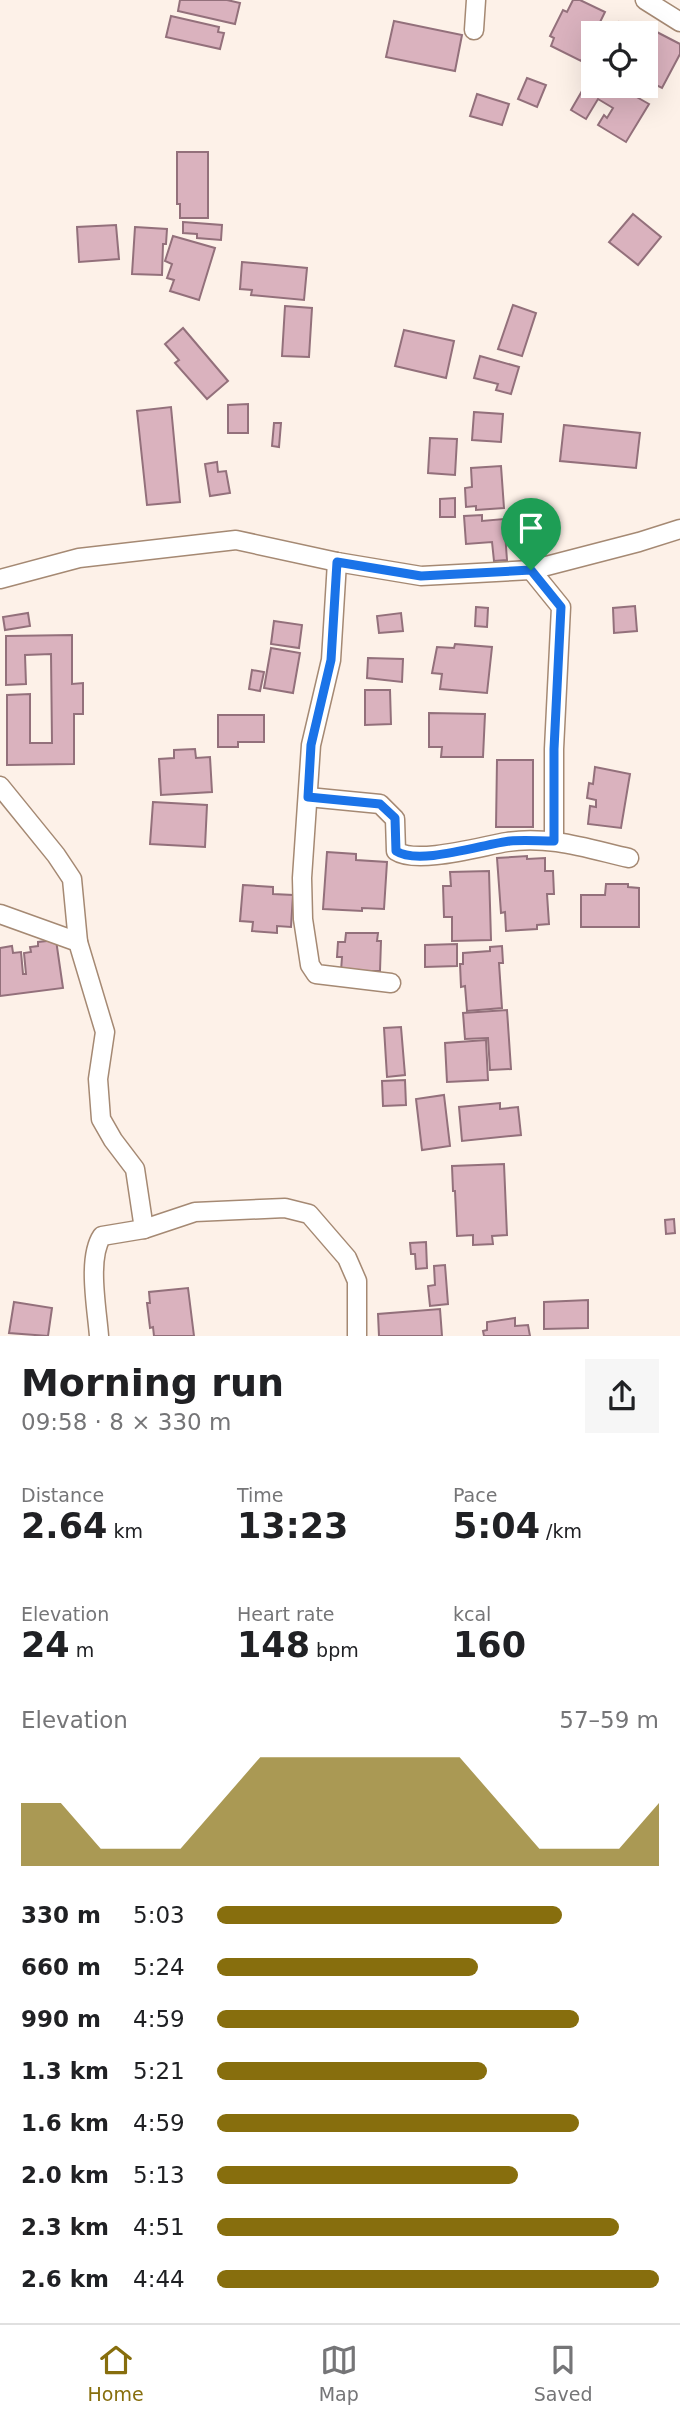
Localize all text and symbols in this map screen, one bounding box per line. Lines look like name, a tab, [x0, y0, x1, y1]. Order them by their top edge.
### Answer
map controls	[581, 21, 658, 98]
button: locate	[581, 21, 658, 98]
pin	[501, 498, 561, 570]
icon: arrive	[512, 509, 550, 547]
button: share	[585, 1359, 659, 1433]
text: Morning run	[21, 1361, 284, 1405]
text: 09:58 · 8 × 330 m	[21, 1409, 231, 1435]
text: Distance	[21, 1484, 104, 1506]
text: Time	[237, 1484, 284, 1506]
text: Pace	[453, 1484, 497, 1506]
text: 2.64	[21, 1506, 107, 1546]
text: 13:23	[237, 1506, 348, 1546]
text: 5:04	[453, 1506, 540, 1546]
text: km	[107, 1520, 143, 1542]
text: /km	[540, 1520, 582, 1542]
text: Elevation	[21, 1603, 109, 1625]
text: Heart rate	[237, 1603, 335, 1625]
text: kcal	[453, 1603, 491, 1625]
text: 24	[21, 1625, 70, 1665]
text: 148	[237, 1625, 310, 1665]
text: 160	[453, 1625, 526, 1665]
text: m	[70, 1639, 94, 1661]
text: bpm	[310, 1639, 359, 1661]
text: Elevation	[21, 1707, 128, 1733]
text: 57–59 m	[559, 1707, 659, 1733]
text: 330 m	[21, 1902, 101, 1928]
text: 5:03	[133, 1902, 185, 1928]
text: 660 m	[21, 1954, 101, 1980]
text: 5:24	[133, 1954, 185, 1980]
text: 990 m	[21, 2006, 101, 2032]
text: 4:59	[133, 2006, 185, 2032]
text: 1.3 km	[21, 2058, 109, 2084]
text: 5:21	[133, 2058, 185, 2084]
text: 1.6 km	[21, 2110, 109, 2136]
text: 4:59	[133, 2110, 185, 2136]
text: 2.0 km	[21, 2162, 109, 2188]
text: 5:13	[133, 2162, 185, 2188]
text: 2.3 km	[21, 2214, 109, 2240]
text: 4:51	[133, 2214, 185, 2240]
text: 2.6 km	[21, 2266, 109, 2292]
text: 4:44	[133, 2266, 185, 2292]
tab: Home	[88, 2341, 144, 2405]
tab: Map	[319, 2341, 359, 2405]
tab: Saved	[534, 2341, 592, 2405]

